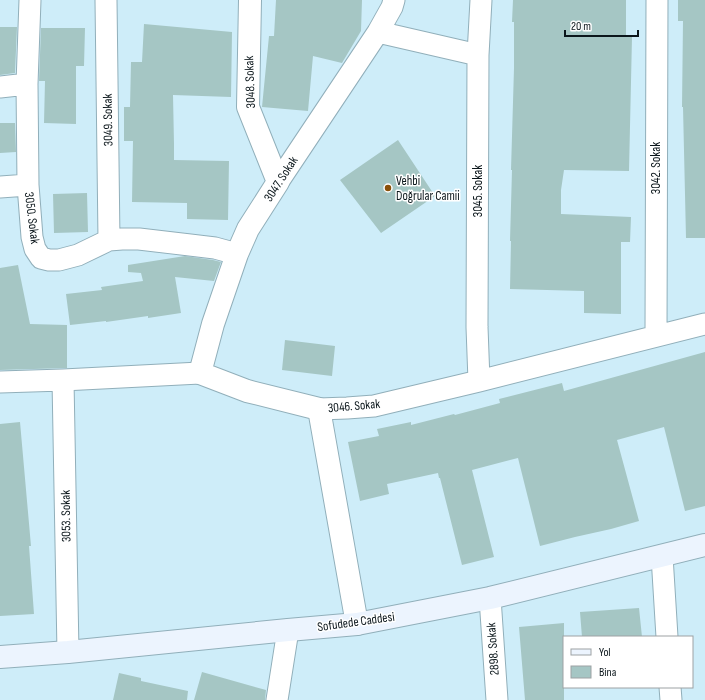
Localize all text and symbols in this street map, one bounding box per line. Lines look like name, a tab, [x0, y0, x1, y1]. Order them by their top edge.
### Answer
scale bar	[565, 12, 638, 38]
text: 20 m	[571, 19, 591, 34]
street label: 3048. Sokak	[241, 55, 259, 109]
street label: 3049. Sokak	[100, 94, 116, 146]
street label: 3042. Sokak	[648, 142, 664, 194]
street label: 3047. Sokak	[260, 153, 302, 205]
street label: 3045. Sokak	[470, 165, 486, 217]
place label: Vehbi Doğrular Camii	[396, 173, 460, 204]
marker: Vehbi Doğrular Camii	[383, 183, 393, 193]
street label: 3050. Sokak	[21, 191, 43, 245]
street label: 3046. Sokak	[327, 396, 381, 416]
street label: 3053. Sokak	[58, 490, 74, 542]
street label: Sofudede Caddesi	[316, 609, 396, 635]
street label: 2898. Sokak	[483, 622, 503, 676]
legend	[563, 636, 693, 688]
text: Yol	[599, 645, 611, 660]
text: Bina	[599, 665, 617, 680]

